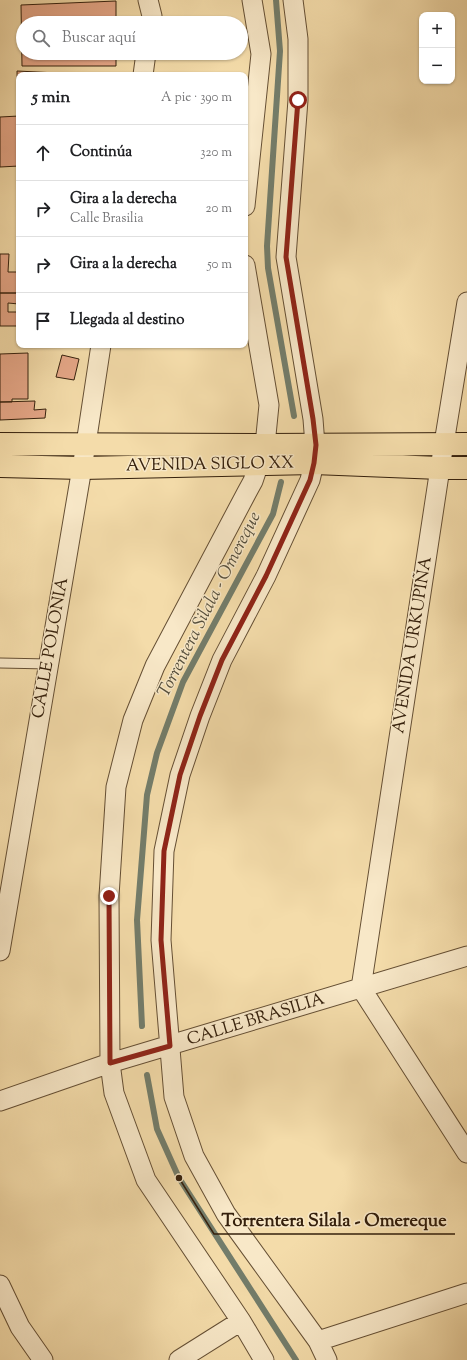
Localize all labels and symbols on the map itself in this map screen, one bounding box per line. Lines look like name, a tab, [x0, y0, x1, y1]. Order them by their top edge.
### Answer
route start	[289, 91, 307, 109]
street label: AVENIDA SIGLO XX	[126, 452, 294, 478]
water label: Torrentera Silala - Omereque	[152, 508, 268, 702]
street label: AVENIDA URKUPIÑA	[387, 555, 439, 735]
street label: CALLE POLONIA	[27, 575, 75, 720]
route end	[100, 887, 118, 905]
street label: CALLE BRASILIA	[184, 988, 328, 1052]
callout: Torrentera Silala - Omereque	[214, 1204, 455, 1234]
text: Torrentera Silala - Omereque	[221, 1209, 447, 1235]

